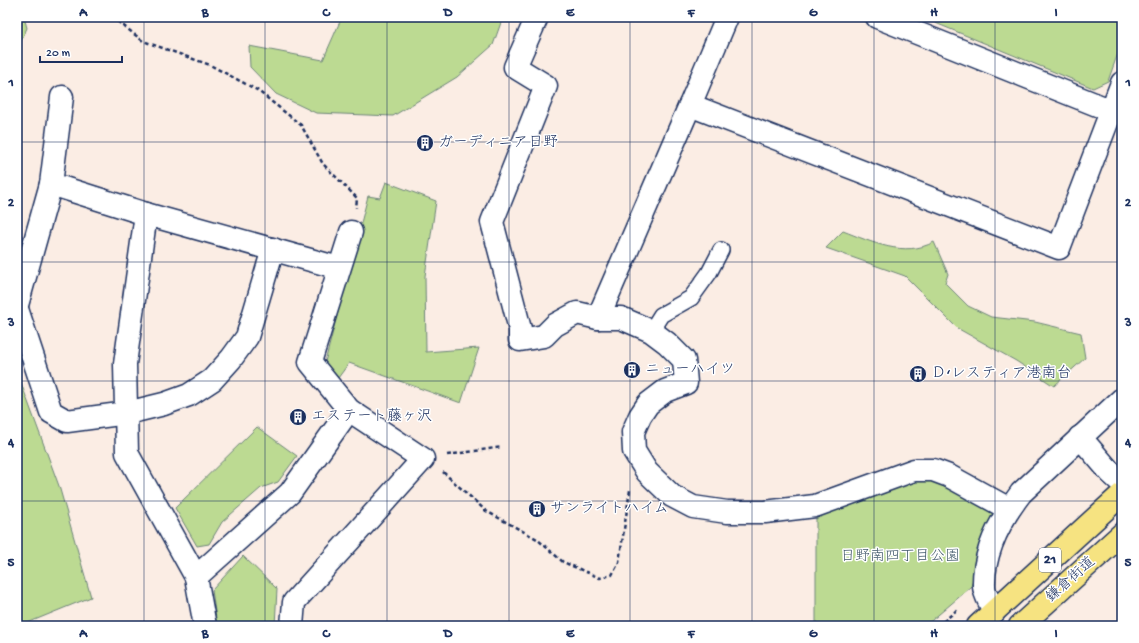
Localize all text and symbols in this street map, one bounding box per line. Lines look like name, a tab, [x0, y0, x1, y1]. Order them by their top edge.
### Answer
text: A	[78, 6, 88, 21]
text: B	[201, 6, 210, 21]
text: C	[321, 6, 331, 21]
text: D	[443, 6, 453, 21]
text: E	[566, 6, 575, 21]
text: F	[687, 6, 696, 21]
text: G	[809, 6, 818, 21]
text: H	[930, 6, 938, 21]
text: I	[1054, 6, 1058, 21]
scale bar	[40, 38, 122, 64]
text: 20 m	[46, 47, 71, 61]
text: 1	[7, 76, 14, 91]
text: 1	[1124, 76, 1131, 91]
building icon: ガーディニア日野	[415, 133, 435, 153]
place label: ガーディニア日野	[438, 134, 558, 152]
text: 2	[8, 196, 15, 211]
text: 2	[1125, 196, 1132, 211]
text: 3	[7, 316, 15, 331]
text: 3	[1124, 316, 1132, 331]
building icon: ニューハイツ	[622, 360, 642, 380]
place label: ニューハイツ	[645, 361, 735, 379]
building icon: Ｄ‘レスティア港南台	[908, 364, 928, 384]
place label: Ｄ‘レスティア港南台	[931, 364, 1072, 383]
building icon: エステート藤ヶ沢	[288, 407, 308, 427]
place label: エステート藤ヶ沢	[311, 407, 432, 426]
text: 4	[7, 436, 15, 451]
text: 4	[1124, 436, 1132, 451]
building icon: サンライトハイム	[527, 499, 547, 519]
place label: サンライトハイム	[550, 500, 669, 518]
park label: 日野南四丁目公園	[840, 547, 960, 566]
road number: 21	[1039, 548, 1061, 572]
street label: 鎌倉街道	[1042, 552, 1099, 607]
text: 5	[8, 556, 15, 571]
text: 5	[1125, 556, 1132, 571]
text: A	[78, 627, 88, 642]
text: B	[201, 627, 210, 642]
text: C	[321, 627, 331, 642]
text: D	[443, 627, 453, 642]
text: E	[566, 627, 575, 642]
text: F	[687, 627, 696, 642]
text: G	[809, 627, 818, 642]
text: H	[930, 627, 938, 642]
text: I	[1054, 627, 1058, 642]

